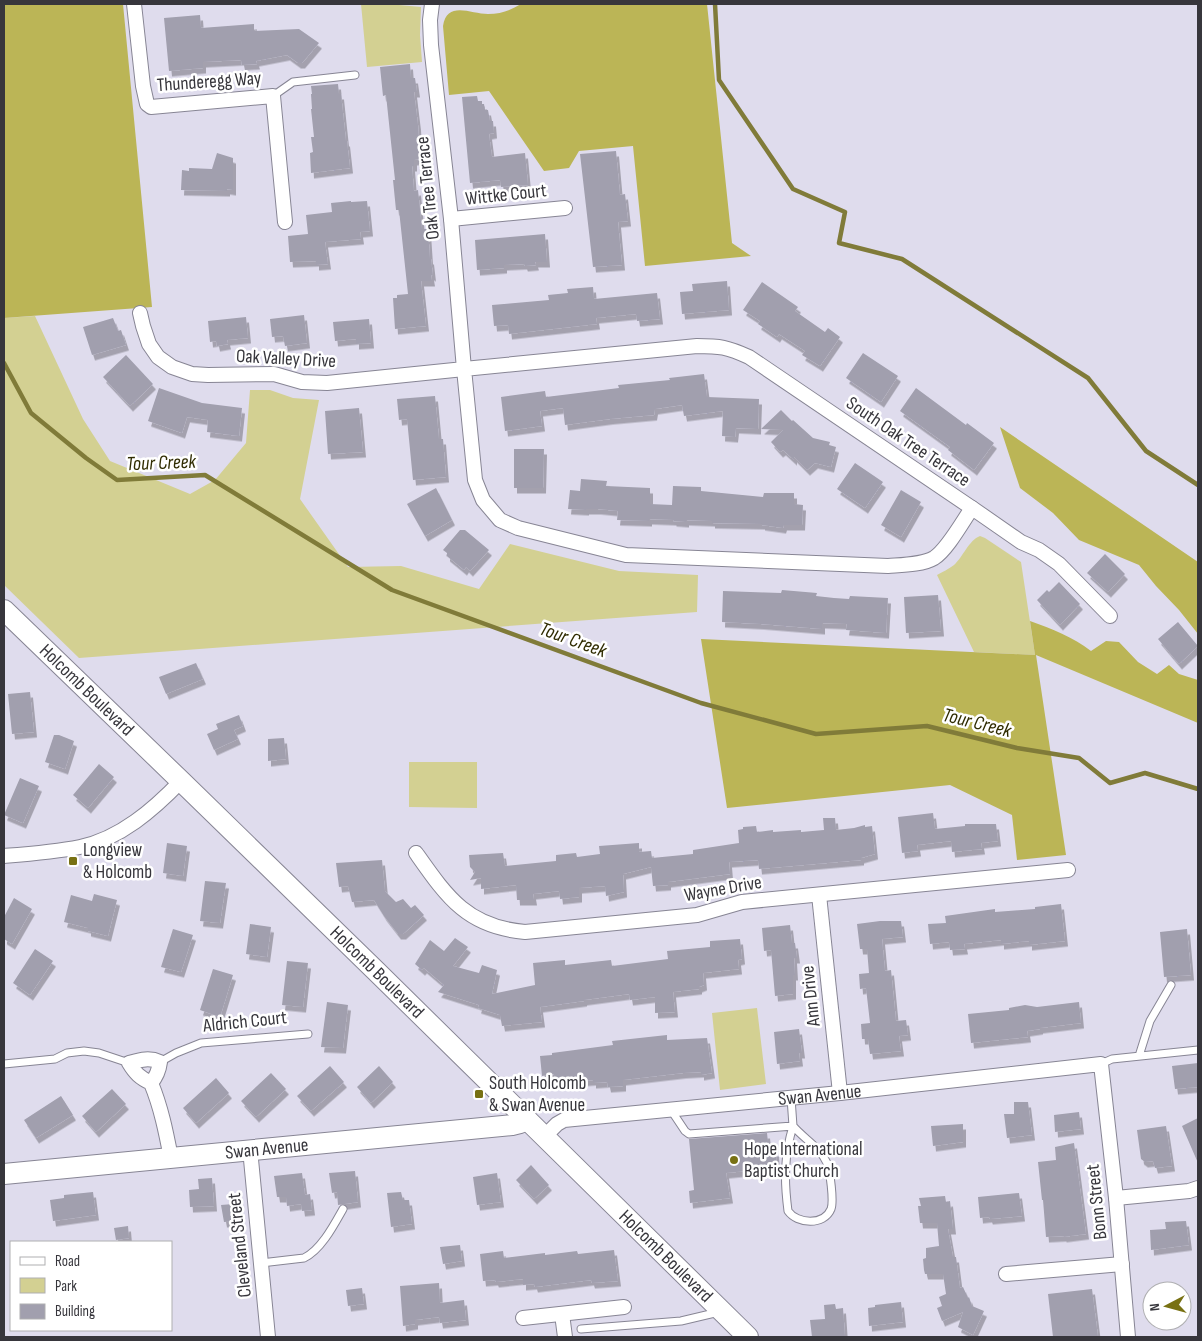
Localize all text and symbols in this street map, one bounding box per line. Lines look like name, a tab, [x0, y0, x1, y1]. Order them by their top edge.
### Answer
street label: Thunderegg Way	[156, 67, 263, 97]
street label: Oak Tree Terrace	[411, 135, 445, 241]
street label: Wittke Court	[464, 179, 548, 211]
street label: Oak Valley Drive	[235, 345, 337, 373]
street label: South Oak Tree Terrace	[842, 392, 974, 492]
water label: Tour Creek	[126, 450, 197, 476]
water label: Tour Creek	[536, 617, 610, 663]
street label: Holcomb Boulevard	[35, 639, 139, 741]
water label: Tour Creek	[940, 703, 1014, 743]
place label: Longview & Holcomb	[83, 839, 152, 884]
marker: Longview & Holcomb	[67, 855, 79, 867]
street label: Wayne Drive	[682, 871, 764, 907]
street label: Holcomb Boulevard	[325, 921, 429, 1023]
street label: Ann Drive	[796, 964, 826, 1029]
street label: Aldrich Court	[201, 1006, 288, 1038]
place label: South Holcomb & Swan Avenue	[489, 1072, 586, 1117]
street label: Swan Avenue	[777, 1079, 863, 1110]
marker: South Holcomb & Swan Avenue	[473, 1088, 485, 1100]
street label: Swan Avenue	[224, 1133, 309, 1164]
place label: Hope International Baptist Church	[744, 1138, 863, 1183]
marker: Hope International Baptist Church	[728, 1154, 740, 1166]
street label: Bonn Street	[1082, 1163, 1112, 1241]
street label: Cleveland Street	[223, 1191, 257, 1298]
street label: Holcomb Boulevard	[614, 1205, 718, 1307]
legend	[10, 1241, 172, 1331]
text: Road	[55, 1252, 80, 1271]
text: Park	[55, 1277, 77, 1296]
north arrow	[1142, 1281, 1192, 1331]
text: Building	[55, 1302, 95, 1321]
text: N	[1146, 1303, 1163, 1312]

